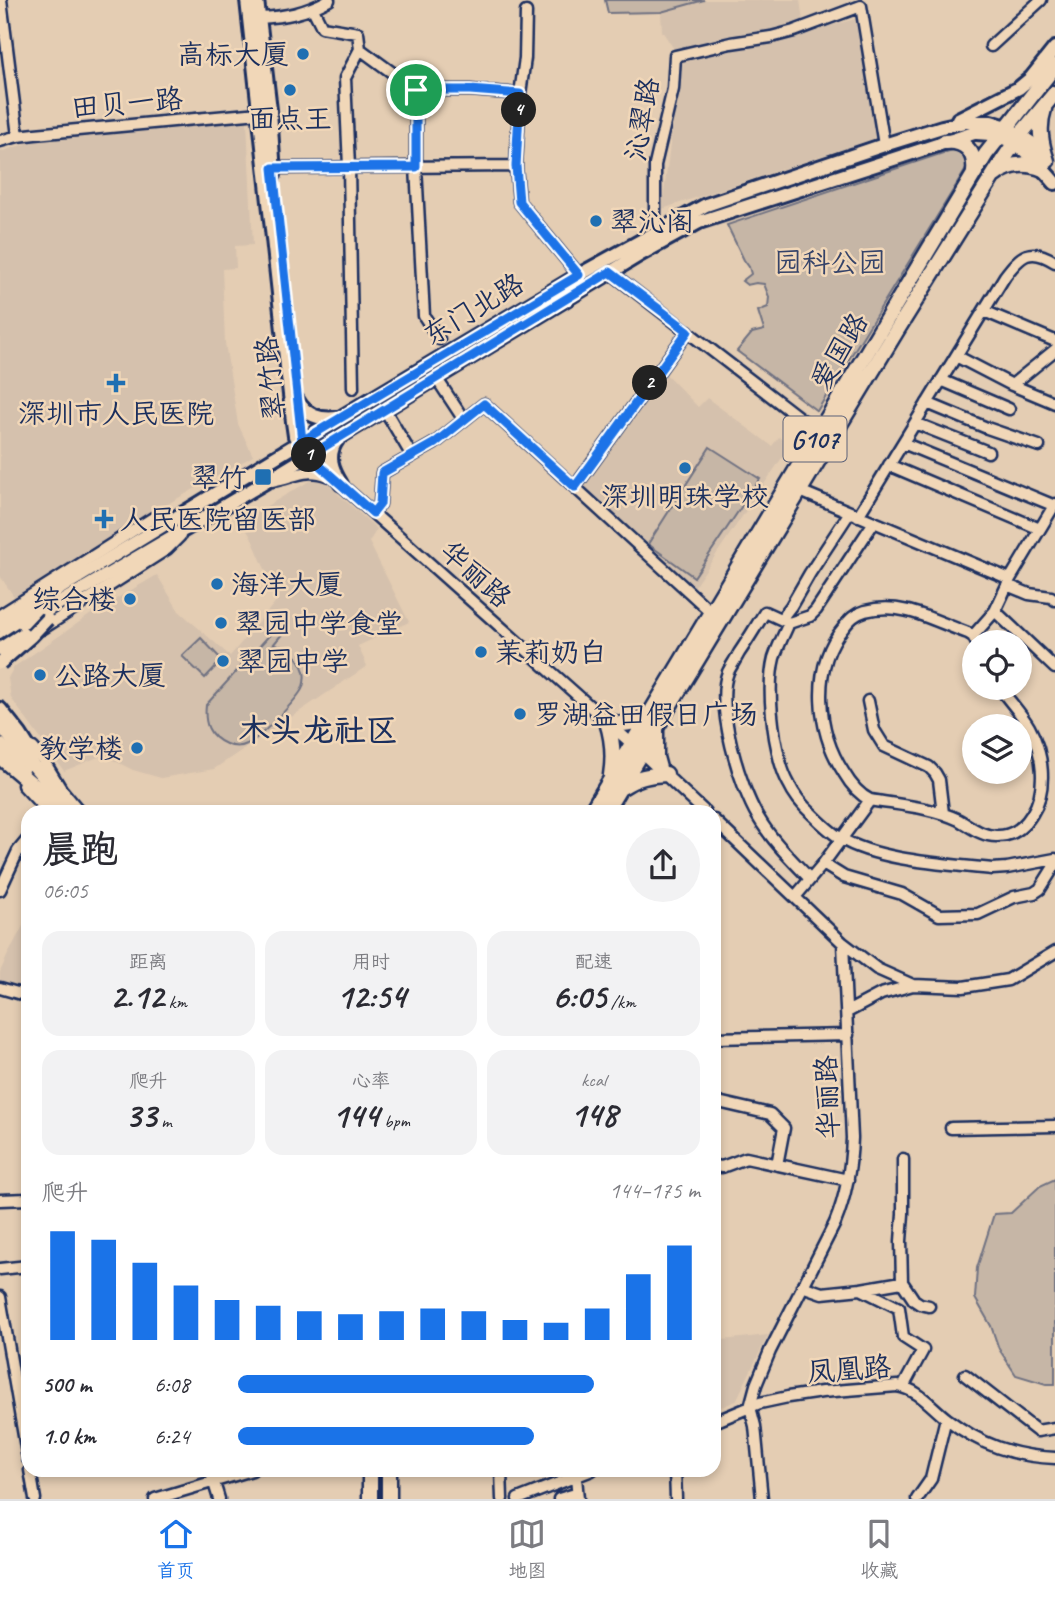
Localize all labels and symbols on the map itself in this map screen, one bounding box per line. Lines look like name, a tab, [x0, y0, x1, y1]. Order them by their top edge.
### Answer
place label: 高标大厦	[177, 37, 289, 72]
marker: 高标大厦	[295, 46, 311, 62]
pin	[386, 60, 446, 120]
street label: 沁翠路	[617, 75, 667, 163]
street label: 田贝一路	[70, 81, 184, 125]
marker: 面点王	[282, 82, 298, 98]
pin: 4	[502, 92, 536, 128]
place label: 面点王	[248, 101, 332, 136]
place label: 翠沁阁	[610, 204, 694, 239]
marker: 翠沁阁	[588, 213, 604, 229]
park label: 园科公园	[774, 245, 886, 280]
street label: 东门北路	[416, 265, 530, 353]
street label: 爱国路	[802, 306, 876, 396]
street label: 翠竹路	[248, 334, 292, 422]
pin: 2	[632, 366, 668, 400]
marker: 深圳市人民医院	[106, 373, 126, 393]
place label: 深圳市人民医院	[18, 396, 214, 431]
road number: G107	[784, 416, 846, 462]
pin: 1	[292, 438, 326, 472]
place label: 翠竹	[191, 460, 247, 495]
marker: 深圳明珠学校	[677, 460, 693, 476]
marker: 翠竹	[253, 467, 273, 487]
place label: 深圳明珠学校	[601, 479, 769, 514]
place label: 人民医院留医部	[120, 502, 316, 537]
marker: 人民医院留医部	[94, 509, 114, 529]
street label: 华丽路	[433, 533, 519, 615]
place label: 海洋大厦	[231, 567, 343, 602]
marker: 海洋大厦	[209, 576, 225, 592]
place label: 综合楼	[32, 582, 116, 617]
marker: 综合楼	[122, 591, 138, 607]
place label: 翠园中学食堂	[235, 606, 403, 641]
marker: 翠园中学食堂	[213, 615, 229, 631]
place label: 茉莉奶白	[495, 635, 607, 670]
place label: 翠园中学	[237, 644, 349, 679]
marker: 茉莉奶白	[473, 644, 489, 660]
marker: 翠园中学	[215, 653, 231, 669]
place label: 公路大厦	[54, 658, 166, 693]
marker: 公路大厦	[32, 667, 48, 683]
place label: 罗湖益田假日广场	[534, 697, 758, 732]
marker: 罗湖益田假日广场	[512, 706, 528, 722]
district label: 木头龙社区	[238, 710, 398, 751]
place label: 教学楼	[39, 731, 123, 766]
marker: 教学楼	[129, 740, 145, 756]
street label: 华丽路	[808, 1054, 846, 1140]
street label: 凤凰路	[806, 1349, 892, 1389]

